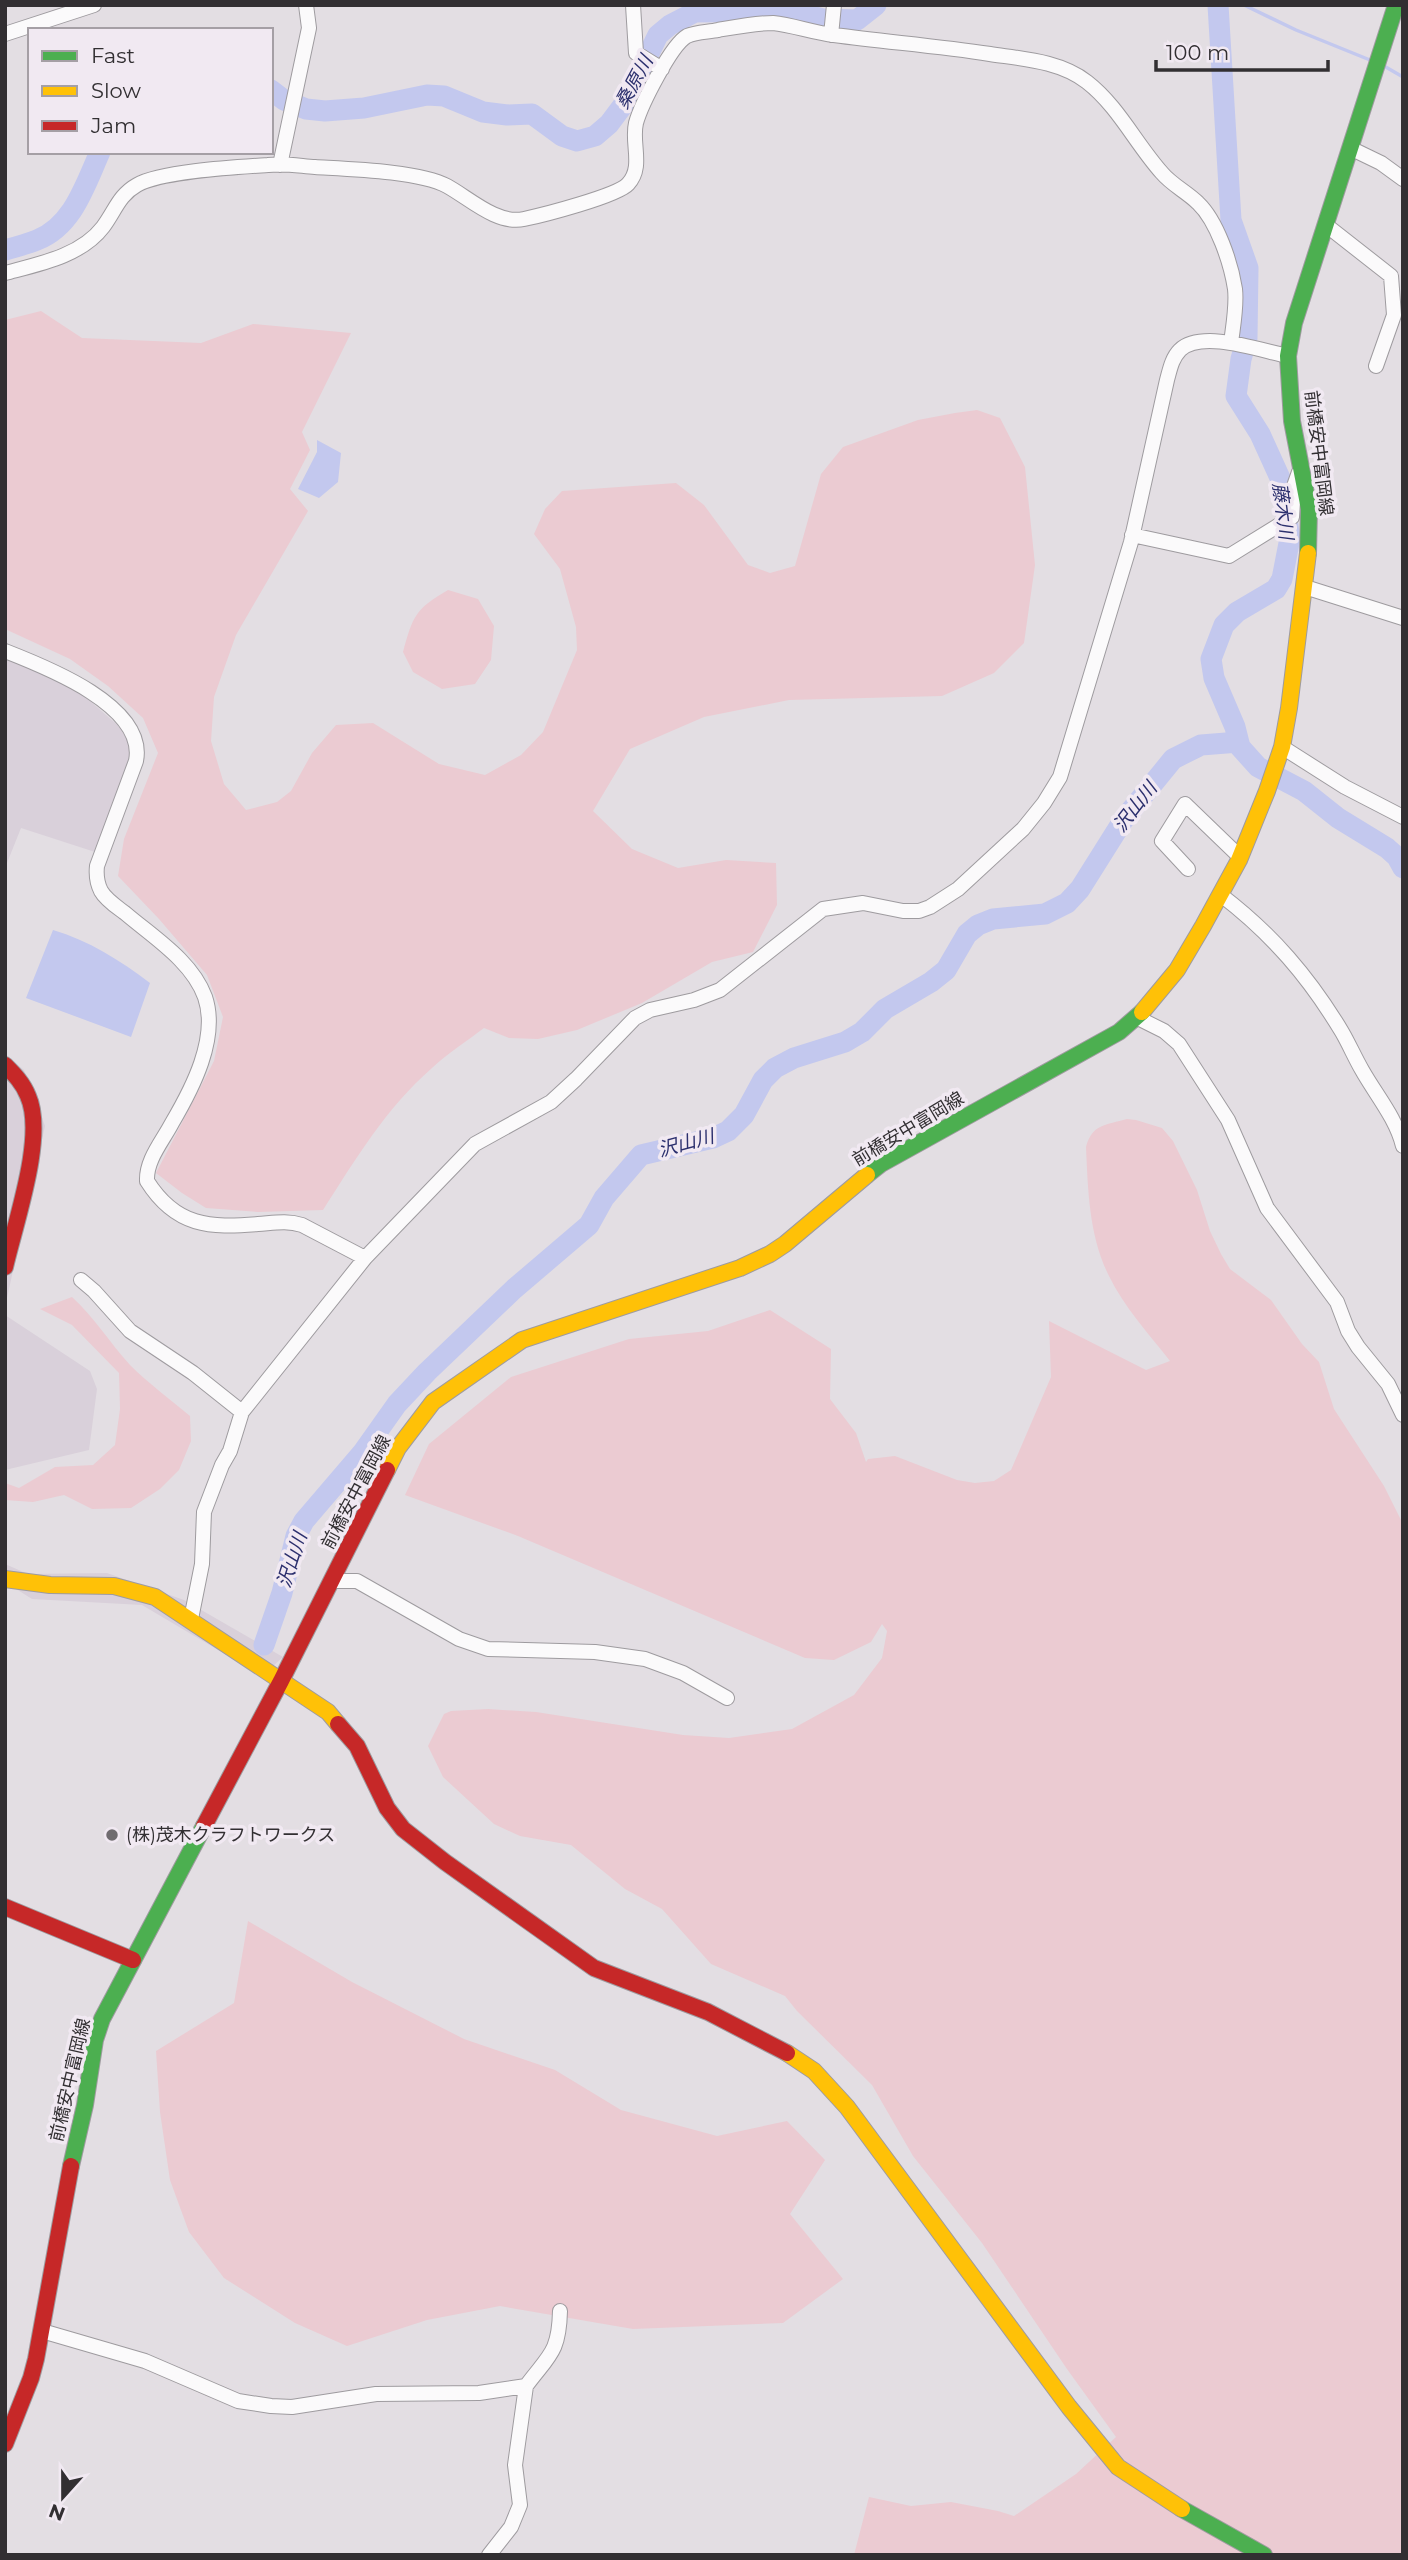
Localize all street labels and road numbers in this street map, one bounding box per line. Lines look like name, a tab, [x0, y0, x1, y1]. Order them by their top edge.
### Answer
street label: 前橋安中富岡線	[1300, 389, 1338, 517]
street label: 前橋安中富岡線	[848, 1087, 968, 1171]
street label: 前橋安中富岡線	[317, 1431, 395, 1553]
street label: 前橋安中富岡線	[45, 2016, 95, 2144]

